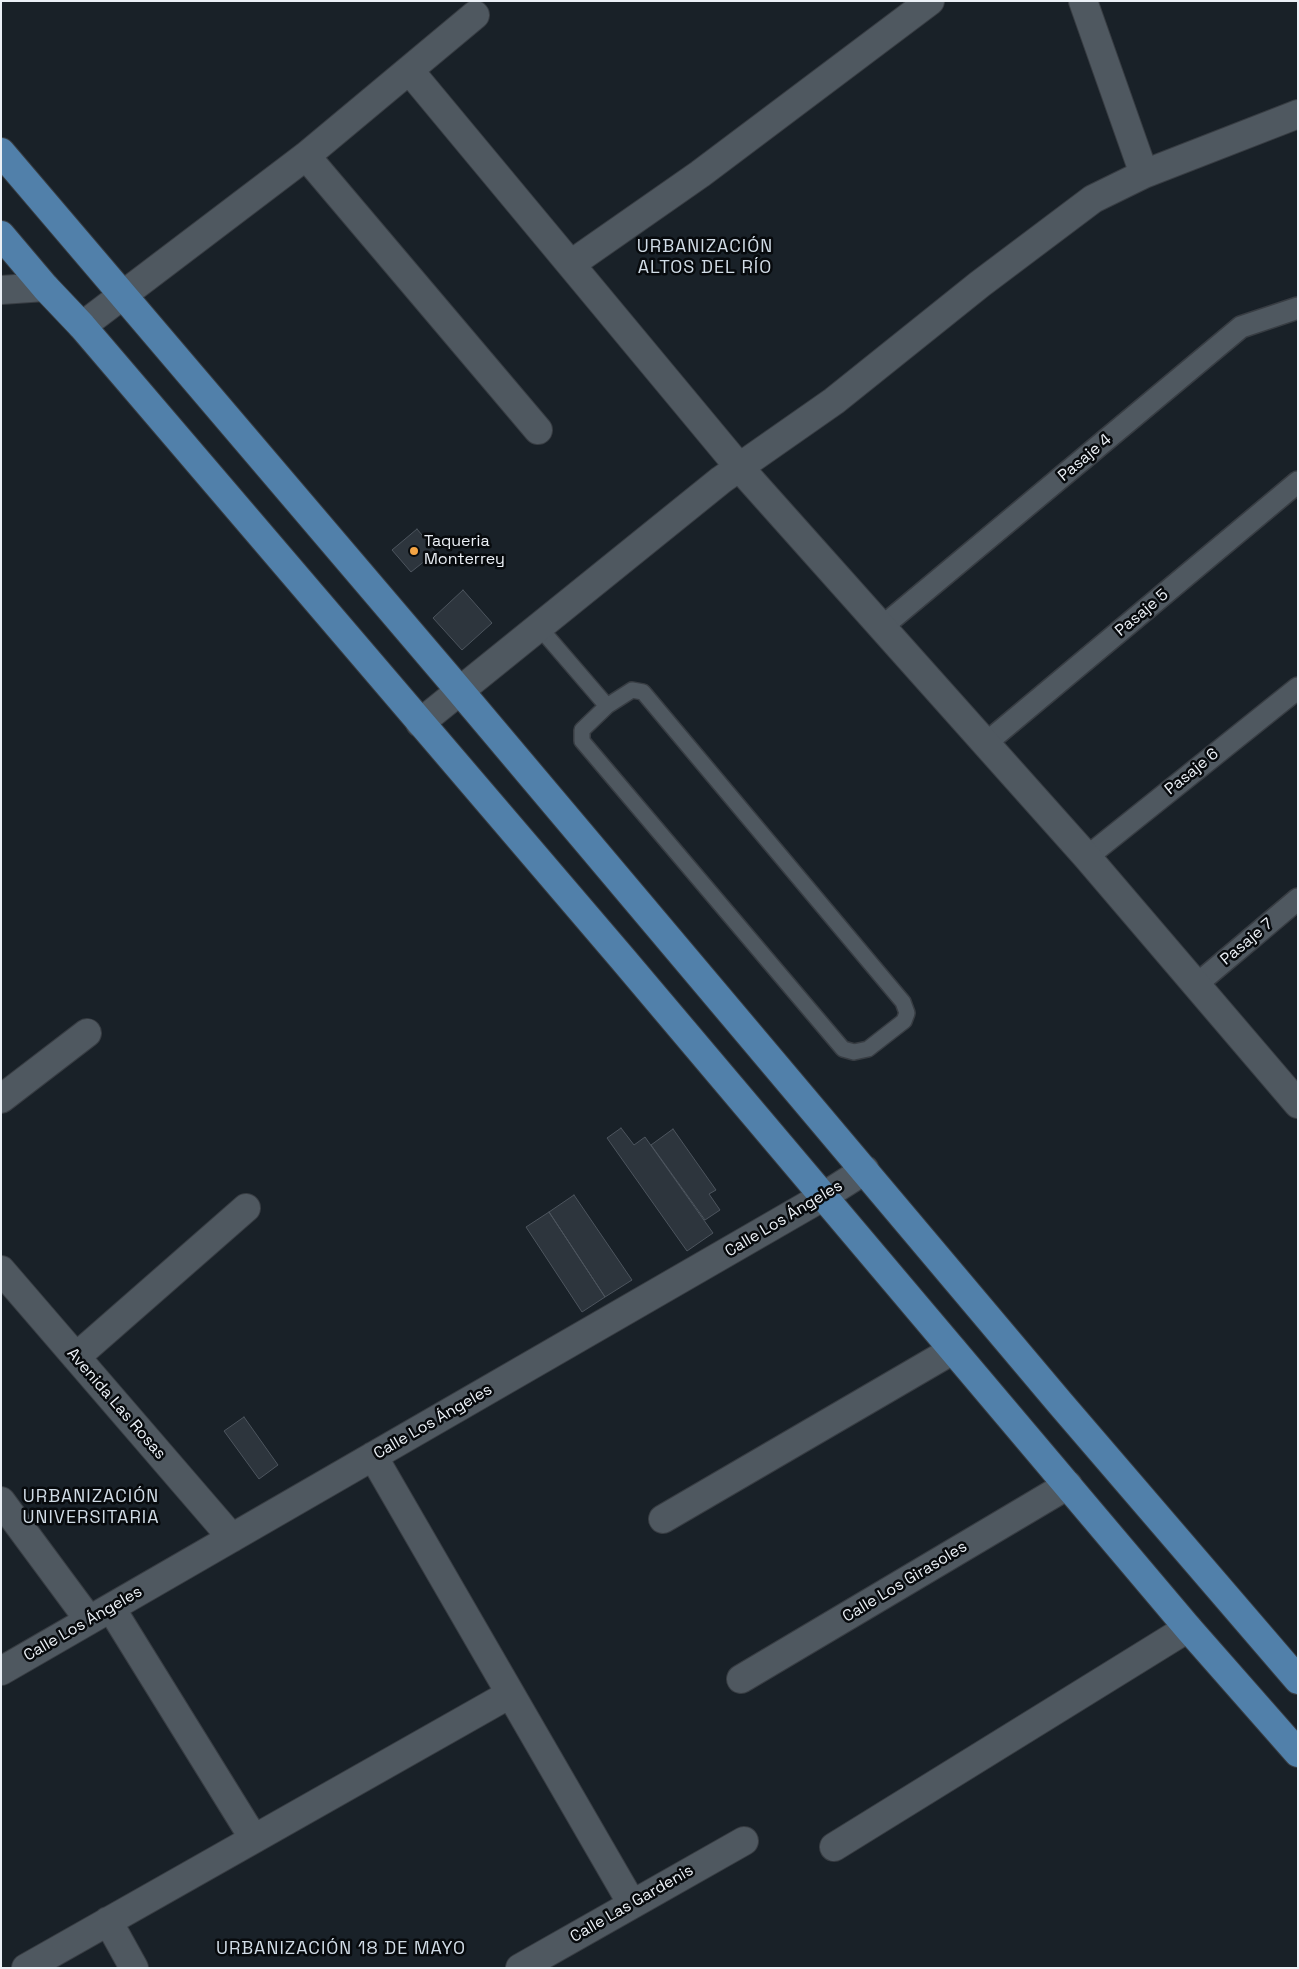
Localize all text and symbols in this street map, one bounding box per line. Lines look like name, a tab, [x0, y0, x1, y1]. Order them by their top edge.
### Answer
district label: URBANIZACIÓN ALTOS DEL RÍO	[635, 236, 775, 278]
street label: Pasaje 4	[1054, 430, 1116, 486]
place label: Taqueria Monterrey	[424, 532, 505, 570]
marker: Taqueria Monterrey	[408, 545, 420, 557]
street label: Pasaje 5	[1112, 585, 1172, 641]
street label: Pasaje 6	[1161, 745, 1223, 799]
street label: Pasaje 7	[1217, 914, 1277, 970]
street label: Calle Los Ángeles	[722, 1176, 846, 1262]
street label: Avenida Las Rosas	[62, 1344, 170, 1464]
street label: Calle Los Ángeles	[370, 1380, 496, 1464]
district label: URBANIZACIÓN UNIVERSITARIA	[21, 1486, 161, 1528]
street label: Calle Los Girasoles	[839, 1537, 971, 1627]
street label: Calle Los Ángeles	[20, 1582, 146, 1666]
street label: Calle Las Gardenis	[567, 1861, 697, 1947]
district label: URBANIZACIÓN 18 DE MAYO	[213, 1938, 469, 1960]

